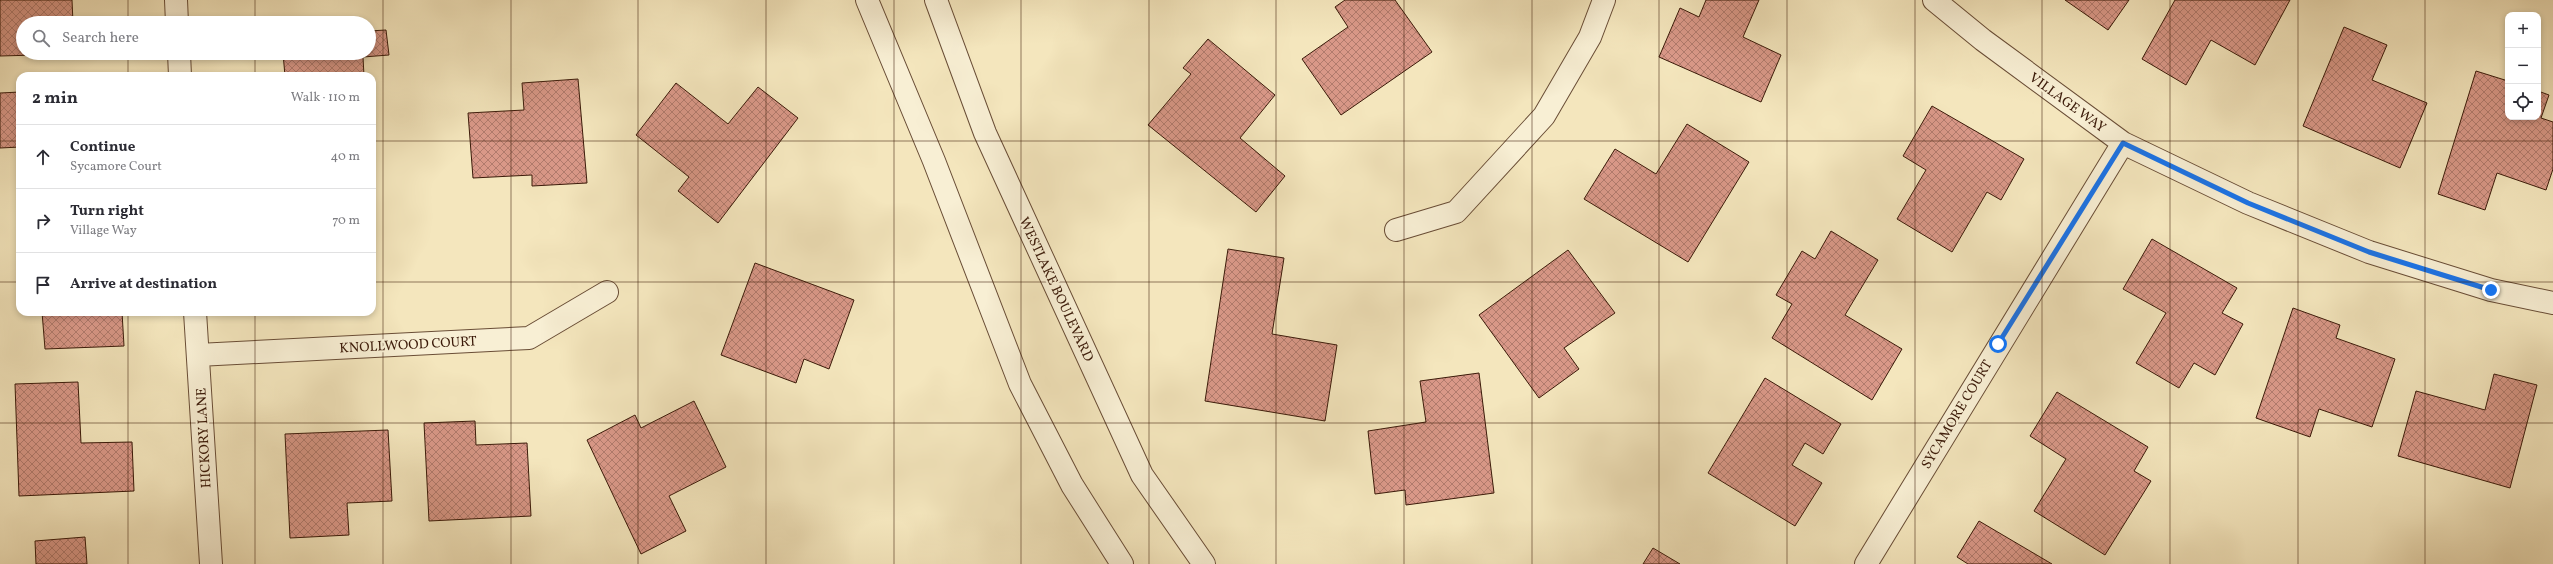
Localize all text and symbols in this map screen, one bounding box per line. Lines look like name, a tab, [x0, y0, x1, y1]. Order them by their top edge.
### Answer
map controls	[2505, 12, 2541, 120]
button: +	[2505, 12, 2541, 48]
search box	[16, 16, 376, 60]
icon: search	[30, 27, 52, 49]
text: Search here	[62, 28, 139, 49]
button: −	[2505, 48, 2541, 84]
street label: VILLAGE WAY	[2025, 69, 2110, 138]
button: locate	[2505, 84, 2541, 120]
text: 2 min	[32, 87, 78, 110]
text: Walk · 110 m	[291, 89, 360, 107]
text: Continue	[70, 137, 135, 158]
icon: ahead	[32, 146, 54, 168]
text: 40 m	[331, 148, 360, 166]
text: Sycamore Court	[70, 158, 162, 176]
text: Turn right	[70, 201, 144, 222]
icon: right	[32, 210, 54, 232]
text: 70 m	[332, 212, 360, 230]
street label: WESTLAKE BOULEVARD	[1014, 214, 1098, 365]
text: Village Way	[70, 222, 137, 240]
icon: arrive	[32, 274, 54, 296]
text: Arrive at destination	[70, 274, 217, 295]
route end	[2482, 281, 2500, 299]
street label: KNOLLWOOD COURT	[339, 332, 477, 359]
route start	[1989, 335, 2007, 353]
street label: SYCAMORE COURT	[1917, 357, 1997, 473]
street label: HICKORY LANE	[192, 387, 217, 489]

